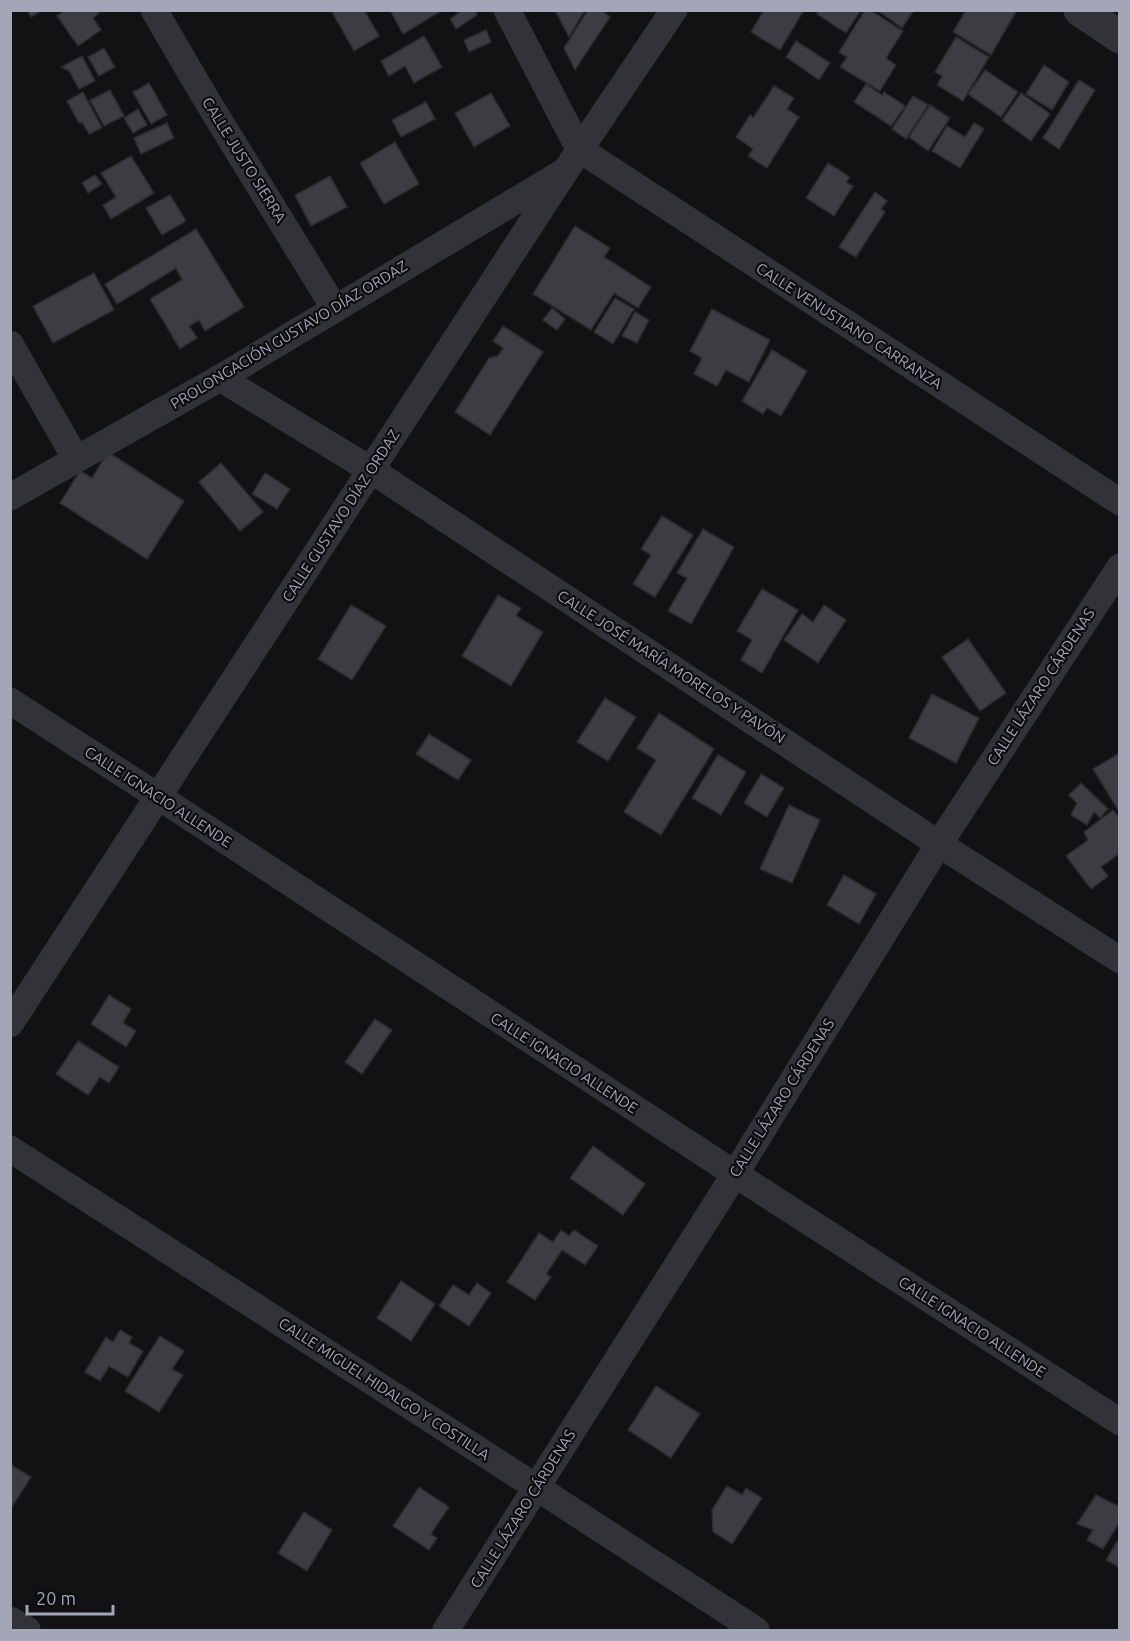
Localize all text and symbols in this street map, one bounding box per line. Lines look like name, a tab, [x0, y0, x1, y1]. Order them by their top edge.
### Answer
street label: CALLE JUSTO SIERRA	[199, 94, 290, 226]
street label: PROLONGACIÓN GUSTAVO DÍAZ ORDAZ	[167, 257, 410, 412]
street label: CALLE VENUSTIANO CARRANZA	[753, 259, 946, 392]
street label: CALLE GUSTAVO DÍAZ ORDAZ	[279, 427, 403, 605]
street label: CALLE JOSÉ MARÍA MORELOS Y PAVÓN	[554, 586, 788, 747]
street label: CALLE LÁZARO CÁRDENAS	[983, 605, 1098, 768]
street label: CALLE IGNACIO ALLENDE	[82, 743, 235, 850]
street label: CALLE IGNACIO ALLENDE	[488, 1009, 641, 1116]
street label: CALLE LÁZARO CÁRDENAS	[726, 1015, 837, 1180]
street label: CALLE IGNACIO ALLENDE	[896, 1273, 1049, 1380]
street label: CALLE MIGUEL HIDALGO Y COSTILLA	[276, 1314, 493, 1463]
street label: CALLE LÁZARO CÁRDENAS	[467, 1426, 578, 1591]
scale bar	[27, 1578, 112, 1616]
text: 20 m	[36, 1588, 76, 1608]

